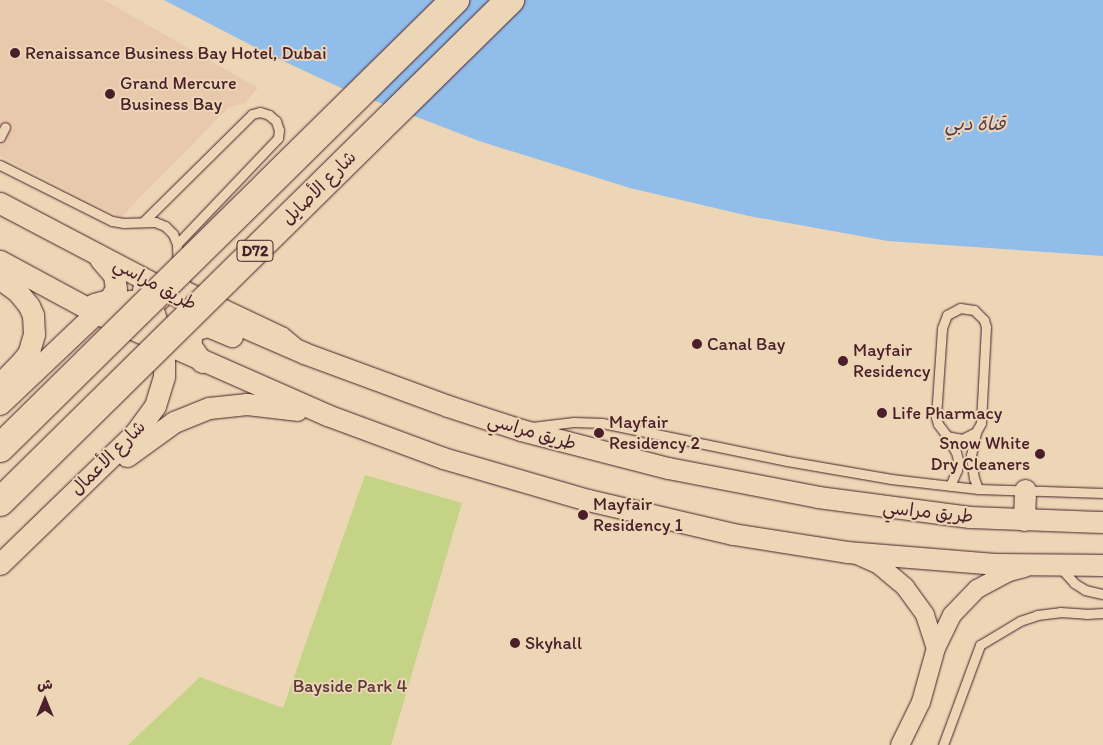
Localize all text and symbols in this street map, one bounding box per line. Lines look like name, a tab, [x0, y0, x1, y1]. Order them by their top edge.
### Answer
place label: Renaissance Business Bay Hotel, Dubai	[25, 42, 325, 64]
marker: Renaissance Business Bay Hotel, Dubai	[9, 47, 21, 59]
place label: Grand Mercure Business Bay	[120, 73, 236, 116]
marker: Grand Mercure Business Bay	[104, 88, 116, 100]
water label: قناة دبي	[945, 113, 1005, 135]
street label: شارع الأصايل	[277, 146, 361, 230]
road number: D72	[236, 238, 274, 264]
street label: طريق مراسي	[110, 253, 200, 315]
place label: Canal Bay	[707, 333, 785, 355]
marker: Canal Bay	[691, 338, 703, 350]
place label: Mayfair Residency	[853, 340, 930, 382]
marker: Mayfair Residency	[837, 355, 849, 367]
place label: Life Pharmacy	[892, 402, 1002, 424]
marker: Life Pharmacy	[876, 407, 888, 419]
street label: طريق مراسي	[485, 409, 579, 455]
place label: Mayfair Residency 2	[609, 412, 700, 454]
street label: شارع الأعمال	[66, 416, 150, 500]
marker: Mayfair Residency 2	[593, 427, 605, 439]
place label: Snow White Dry Cleaners	[931, 433, 1030, 476]
marker: Snow White Dry Cleaners	[1034, 448, 1046, 460]
place label: Mayfair Residency 1	[593, 494, 683, 536]
street label: طريق مراسي	[882, 497, 974, 527]
marker: Mayfair Residency 1	[577, 509, 589, 521]
place label: Skyhall	[525, 632, 582, 654]
marker: Skyhall	[509, 637, 521, 649]
north arrow	[20, 675, 70, 725]
park label: Bayside Park 4	[293, 675, 407, 697]
text: ش	[37, 676, 53, 693]

